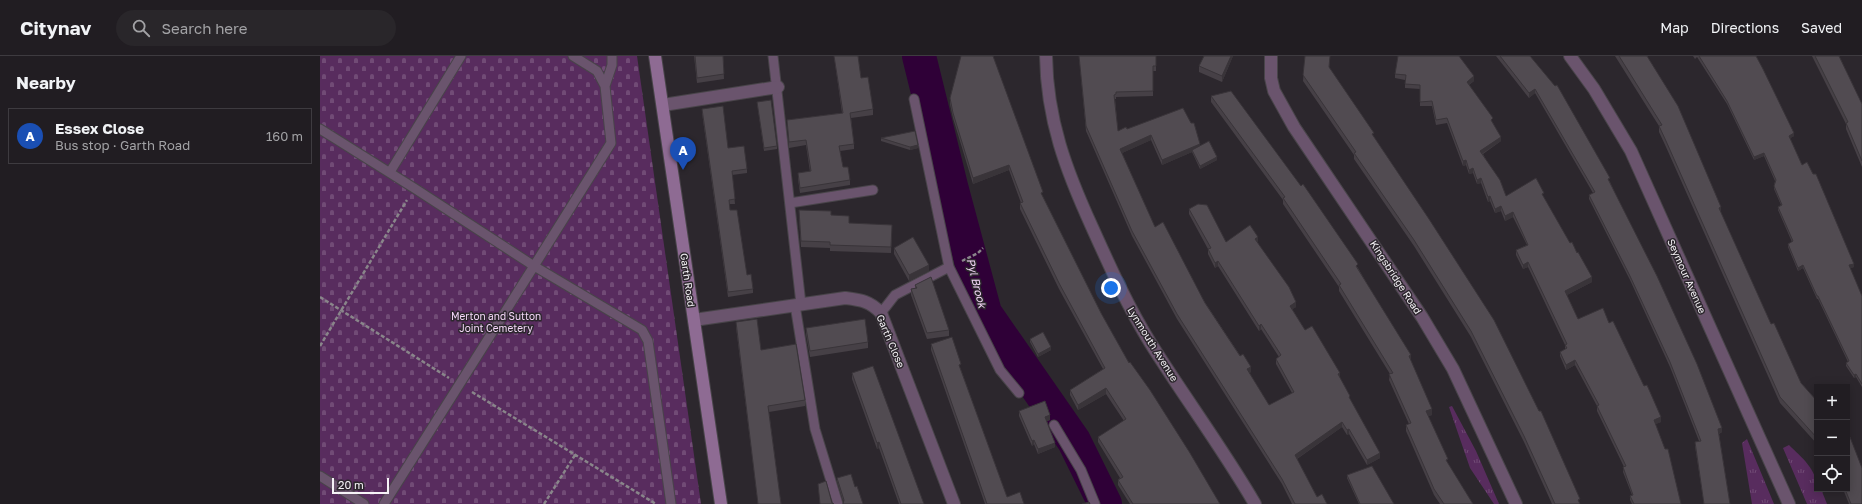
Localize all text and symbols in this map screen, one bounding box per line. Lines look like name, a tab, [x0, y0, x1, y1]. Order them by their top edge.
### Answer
search box	[116, 10, 396, 46]
text: Citynav	[20, 16, 92, 39]
icon: search	[130, 17, 152, 39]
text: Search here	[162, 19, 247, 37]
text: Map	[1660, 19, 1689, 36]
text: Directions	[1711, 19, 1779, 36]
text: Saved	[1801, 19, 1842, 36]
text: Nearby	[16, 72, 76, 93]
text: Essex Close	[55, 119, 144, 137]
text: A	[25, 128, 35, 144]
text: 160 m	[266, 128, 303, 144]
text: Bus stop · Garth Road	[55, 137, 190, 153]
pin: A	[670, 137, 696, 170]
street label: Seymour Avenue	[1665, 237, 1709, 315]
street label: Kingsbridge Road	[1368, 238, 1424, 316]
street label: Garth Road	[678, 252, 698, 308]
water label: Pyl Brook	[964, 257, 990, 311]
your location	[1101, 278, 1121, 298]
street label: Lynmouth Avenue	[1125, 305, 1181, 384]
park label: Merton and Sutton Joint Cemetery	[451, 310, 541, 334]
street label: Garth Close	[874, 313, 908, 370]
map controls	[1814, 384, 1850, 492]
button: +	[1814, 384, 1850, 420]
button: −	[1814, 420, 1850, 456]
button: locate	[1814, 456, 1850, 492]
scale bar	[332, 476, 389, 495]
text: 20 m	[338, 478, 364, 491]

